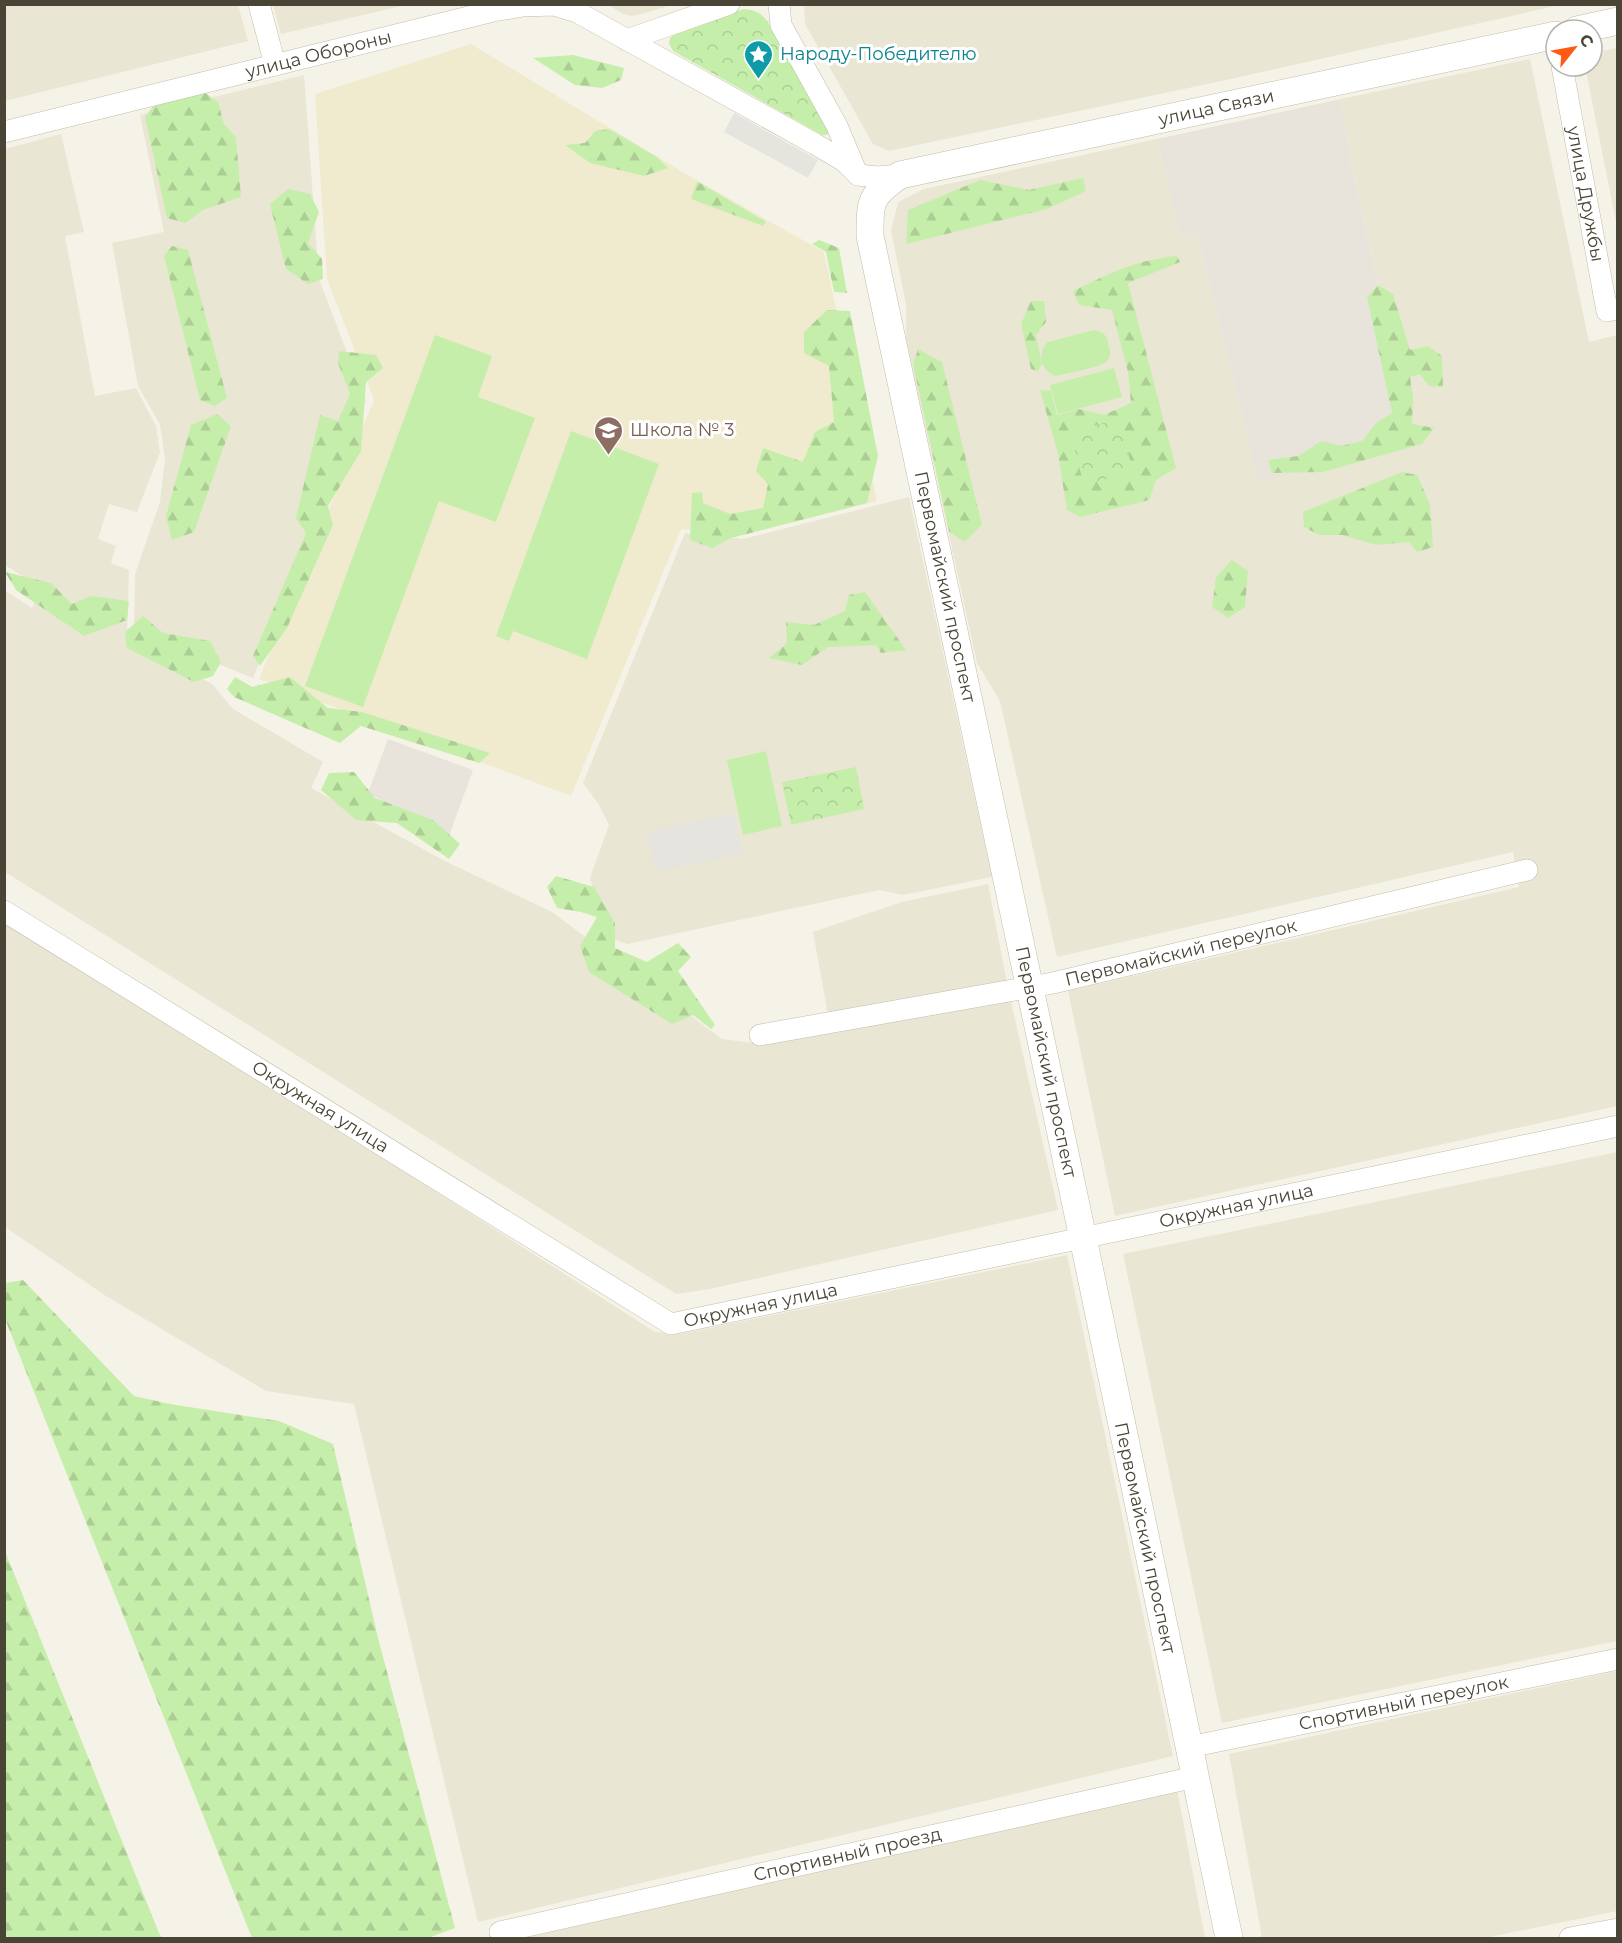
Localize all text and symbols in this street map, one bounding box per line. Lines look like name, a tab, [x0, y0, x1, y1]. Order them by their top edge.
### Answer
north arrow	[1544, 18, 1604, 78]
street label: улица Обороны	[242, 26, 394, 83]
text: С	[1575, 31, 1598, 51]
place icon: Народу-Победителю	[743, 38, 775, 80]
place label: Народу-Победителю	[780, 43, 977, 65]
street label: улица Связи	[1155, 84, 1276, 131]
street label: улица Дружбы	[1562, 123, 1609, 264]
school or university icon: Школа № 3	[593, 414, 625, 456]
place label: Школа № 3	[630, 419, 734, 441]
street label: Первомайский проспект	[910, 469, 980, 705]
street label: Первомайский переулок	[1063, 914, 1299, 991]
street label: Первомайский проспект	[1011, 944, 1081, 1180]
street label: Окружная улица	[248, 1056, 393, 1158]
street label: Окружная улица	[1157, 1179, 1315, 1233]
street label: Окружная улица	[681, 1278, 840, 1332]
street label: Первомайский проспект	[1110, 1420, 1180, 1656]
street label: Спортивный переулок	[1297, 1671, 1511, 1735]
street label: Спортивный проезд	[751, 1823, 944, 1886]

